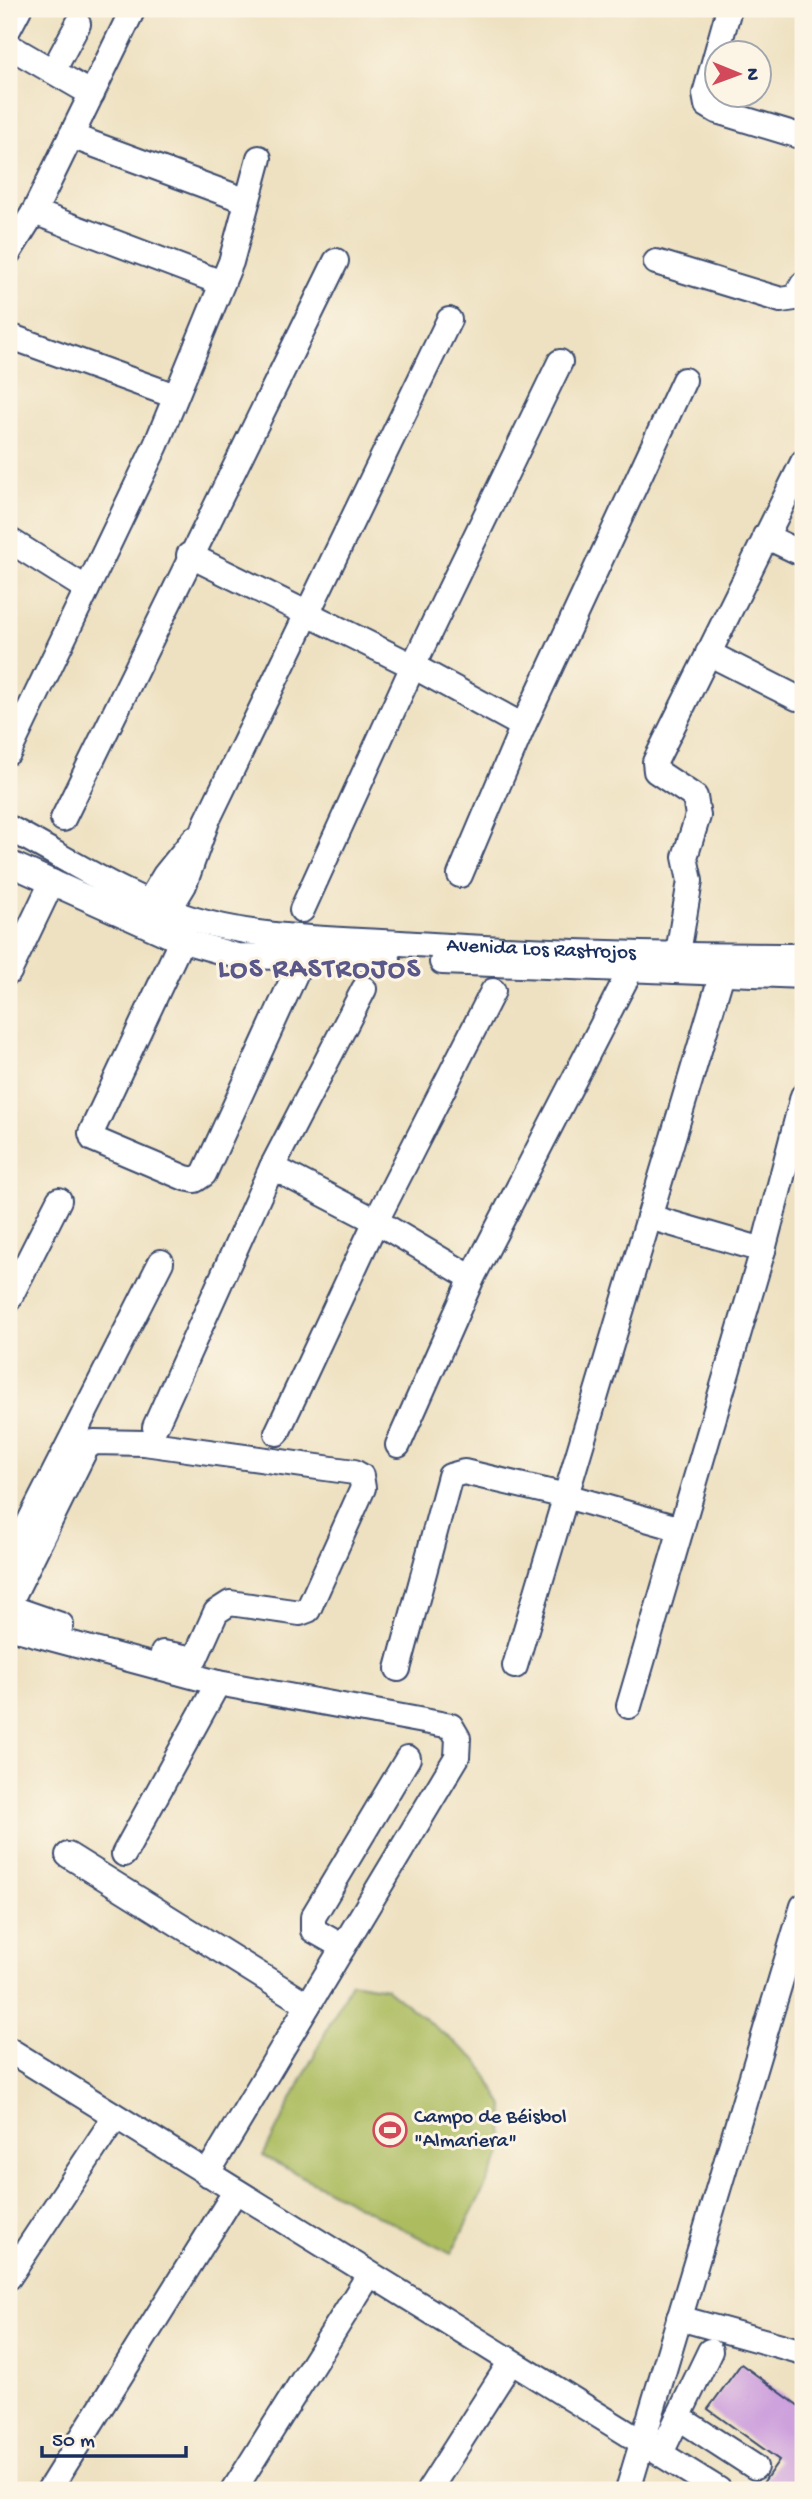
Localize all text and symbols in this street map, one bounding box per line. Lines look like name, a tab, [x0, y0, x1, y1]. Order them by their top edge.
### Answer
north arrow	[704, 38, 774, 108]
text: N	[740, 68, 763, 81]
street label: Avenida Los Rastrojos	[446, 933, 637, 966]
district label: LOS RASTROJOS	[218, 954, 422, 987]
place label: Campo de Béisbol "Almariera"	[414, 2106, 567, 2155]
sports icon: Campo de Béisbol "Almariera"	[371, 2111, 409, 2149]
scale bar	[42, 2415, 186, 2459]
text: 50 m	[52, 2430, 95, 2455]

